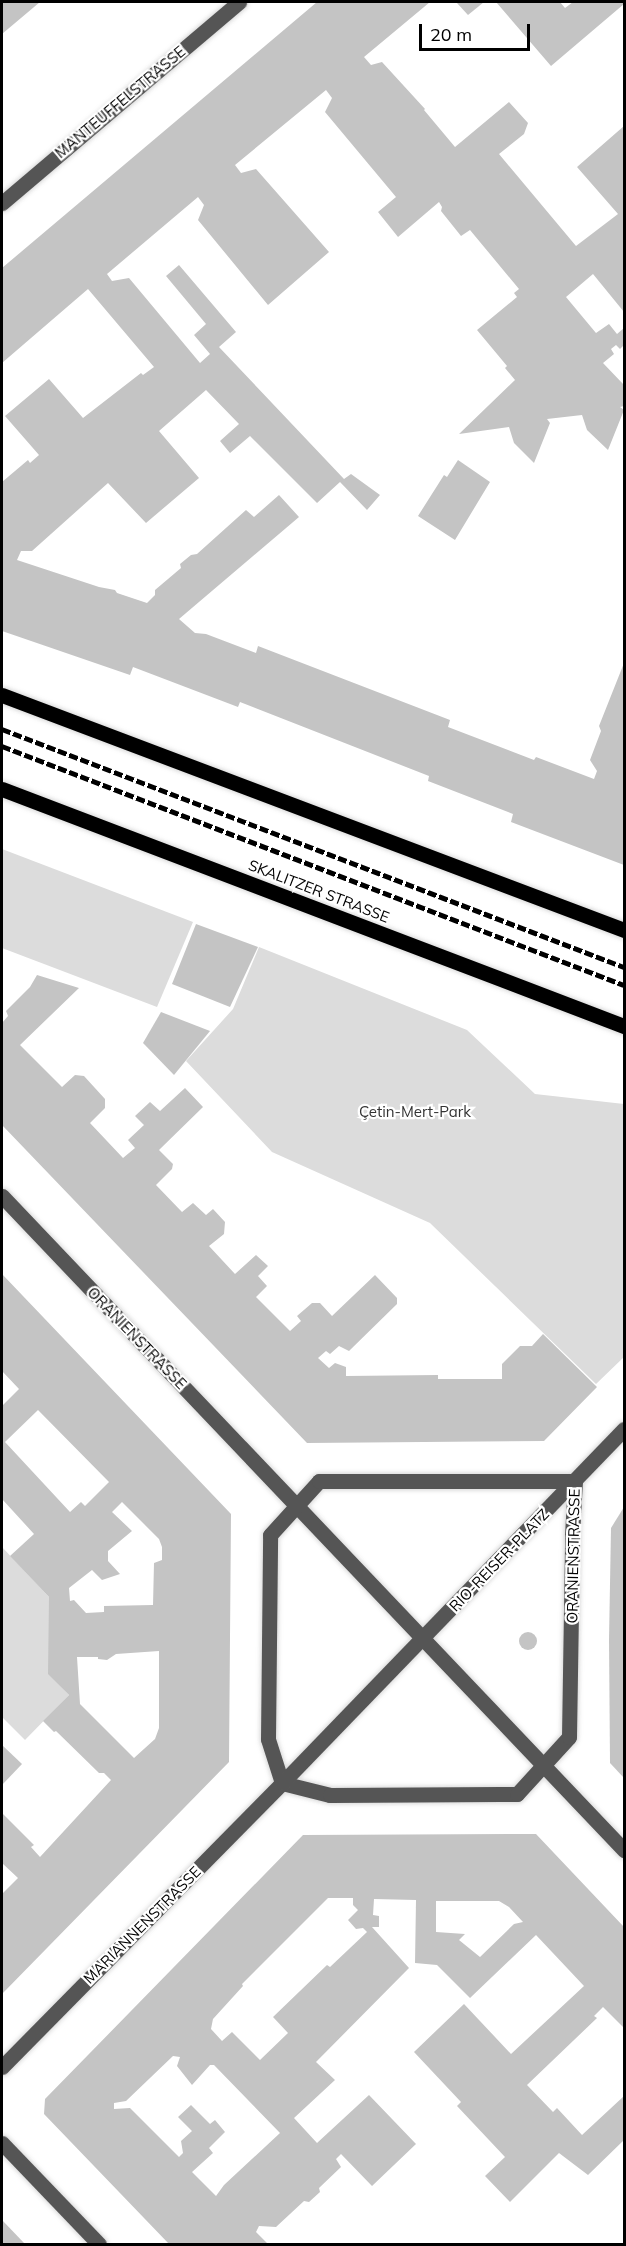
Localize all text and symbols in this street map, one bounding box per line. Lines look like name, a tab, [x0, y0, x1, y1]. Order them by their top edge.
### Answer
scale bar	[422, 12, 533, 50]
text: 20 m	[430, 23, 472, 46]
street label: MANTEUFFELSTRASSE	[51, 42, 189, 162]
street label: SKALITZER STRASSE	[246, 856, 392, 926]
park label: Çetin-Mert-Park	[359, 1103, 471, 1121]
street label: ORANIENSTRASSE	[84, 1283, 190, 1393]
street label: ORANIENSTRASSE	[563, 1488, 583, 1624]
street label: RIO-REISER-PLATZ	[445, 1505, 553, 1615]
street label: MARIANNENSTRASSE	[80, 1863, 204, 1987]

